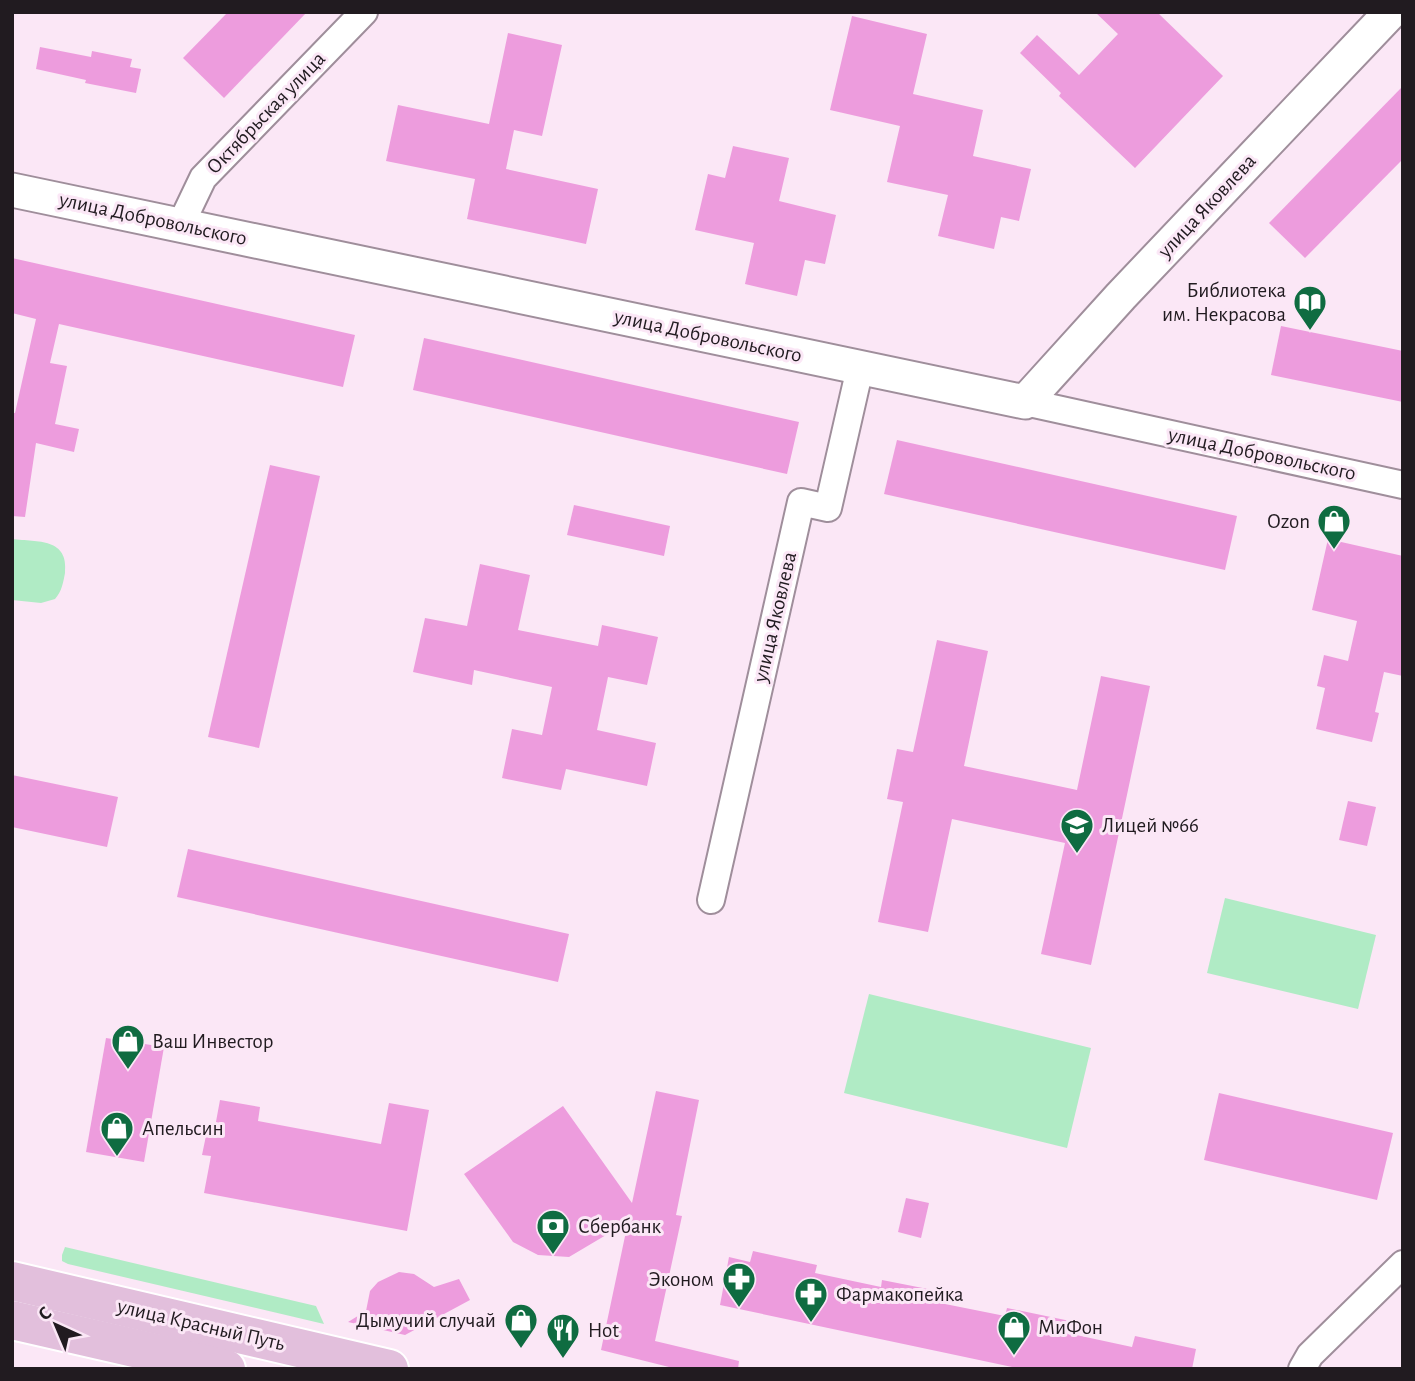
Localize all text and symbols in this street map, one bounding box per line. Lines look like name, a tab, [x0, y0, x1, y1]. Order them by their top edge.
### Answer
street label: Октябрьская улица	[203, 48, 330, 178]
street label: улица Яковлева	[1153, 150, 1260, 263]
street label: улица Добровольского	[56, 189, 249, 249]
place label: Библиотека им. Некрасова	[1162, 280, 1286, 325]
library icon: Библиотека им. Некрасова	[1291, 283, 1329, 332]
street label: улица Добровольского	[611, 306, 804, 366]
street label: улица Добровольского	[1165, 424, 1358, 484]
shop icon: Ozon	[1315, 502, 1353, 551]
place label: Ozon	[1267, 511, 1310, 532]
street label: улица Яковлева	[750, 549, 800, 685]
school or university icon: Лицей №66	[1058, 806, 1096, 855]
place label: Лицей №66	[1102, 815, 1199, 836]
shop icon: Ваш Инвестор	[109, 1022, 147, 1071]
place label: Ваш Инвестор	[152, 1031, 273, 1052]
shop icon: Апельсин	[98, 1109, 136, 1158]
place label: Апельсин	[142, 1118, 224, 1139]
bank icon: Сбербанк	[534, 1207, 572, 1256]
place label: Сбербанк	[578, 1216, 661, 1237]
pharmacy icon: Эконом	[720, 1260, 758, 1309]
place label: Эконом	[648, 1269, 714, 1290]
pharmacy icon: Фармакопейка	[792, 1275, 830, 1324]
place label: Фармакопейка	[836, 1284, 964, 1305]
north arrow	[21, 1290, 91, 1360]
street label: улица Красный Путь	[114, 1295, 287, 1354]
shop icon: Дымучий случай	[502, 1301, 540, 1350]
text: С	[35, 1303, 56, 1324]
shop icon: МиФон	[995, 1308, 1033, 1357]
place label: Дымучий случай	[356, 1310, 496, 1331]
restaurant icon: Hot	[544, 1311, 582, 1360]
place label: МиФон	[1038, 1317, 1103, 1338]
place label: Hot	[588, 1320, 619, 1341]

